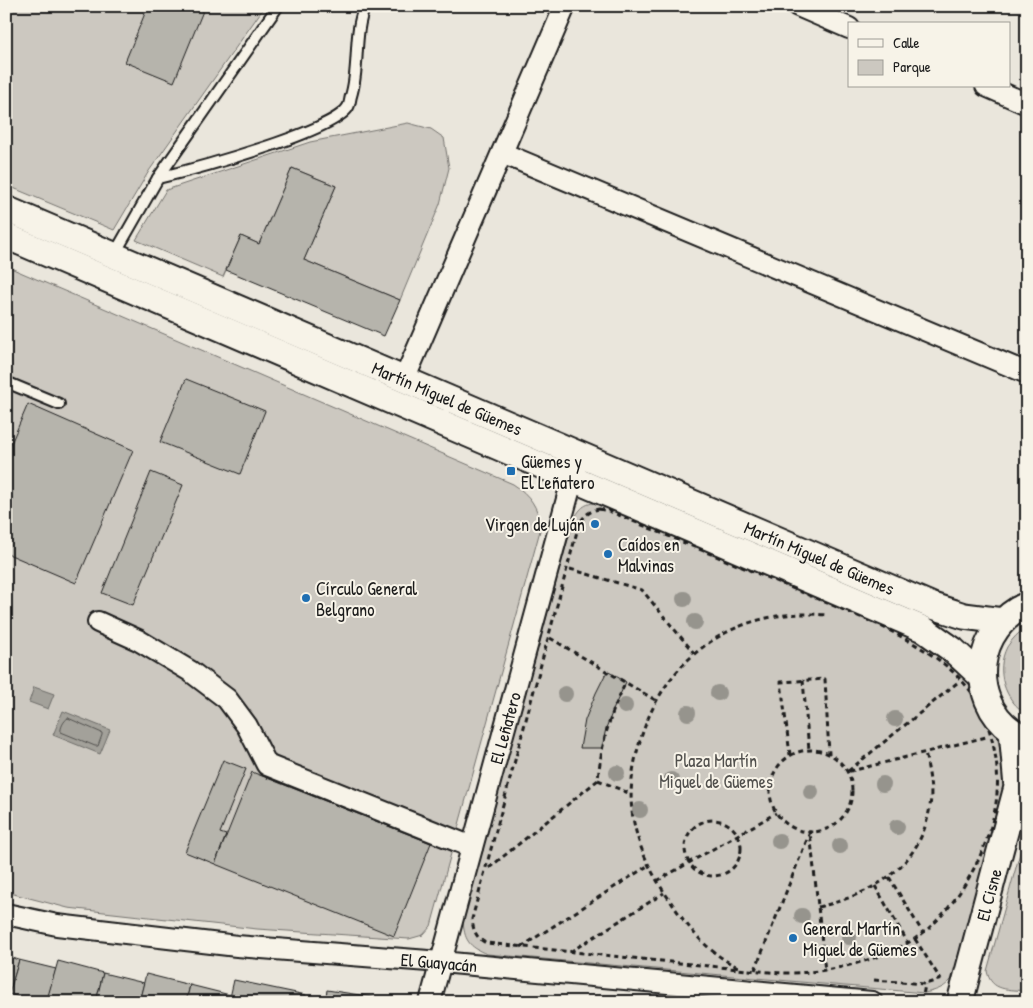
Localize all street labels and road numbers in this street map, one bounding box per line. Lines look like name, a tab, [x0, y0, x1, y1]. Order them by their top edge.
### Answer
street label: Martín Miguel de Güemes	[368, 355, 526, 441]
street label: Martín Miguel de Güemes	[741, 514, 899, 601]
street label: El Leñatero	[483, 689, 526, 767]
street label: El Cisne	[970, 866, 1007, 924]
street label: El Guayacán	[400, 946, 478, 978]

